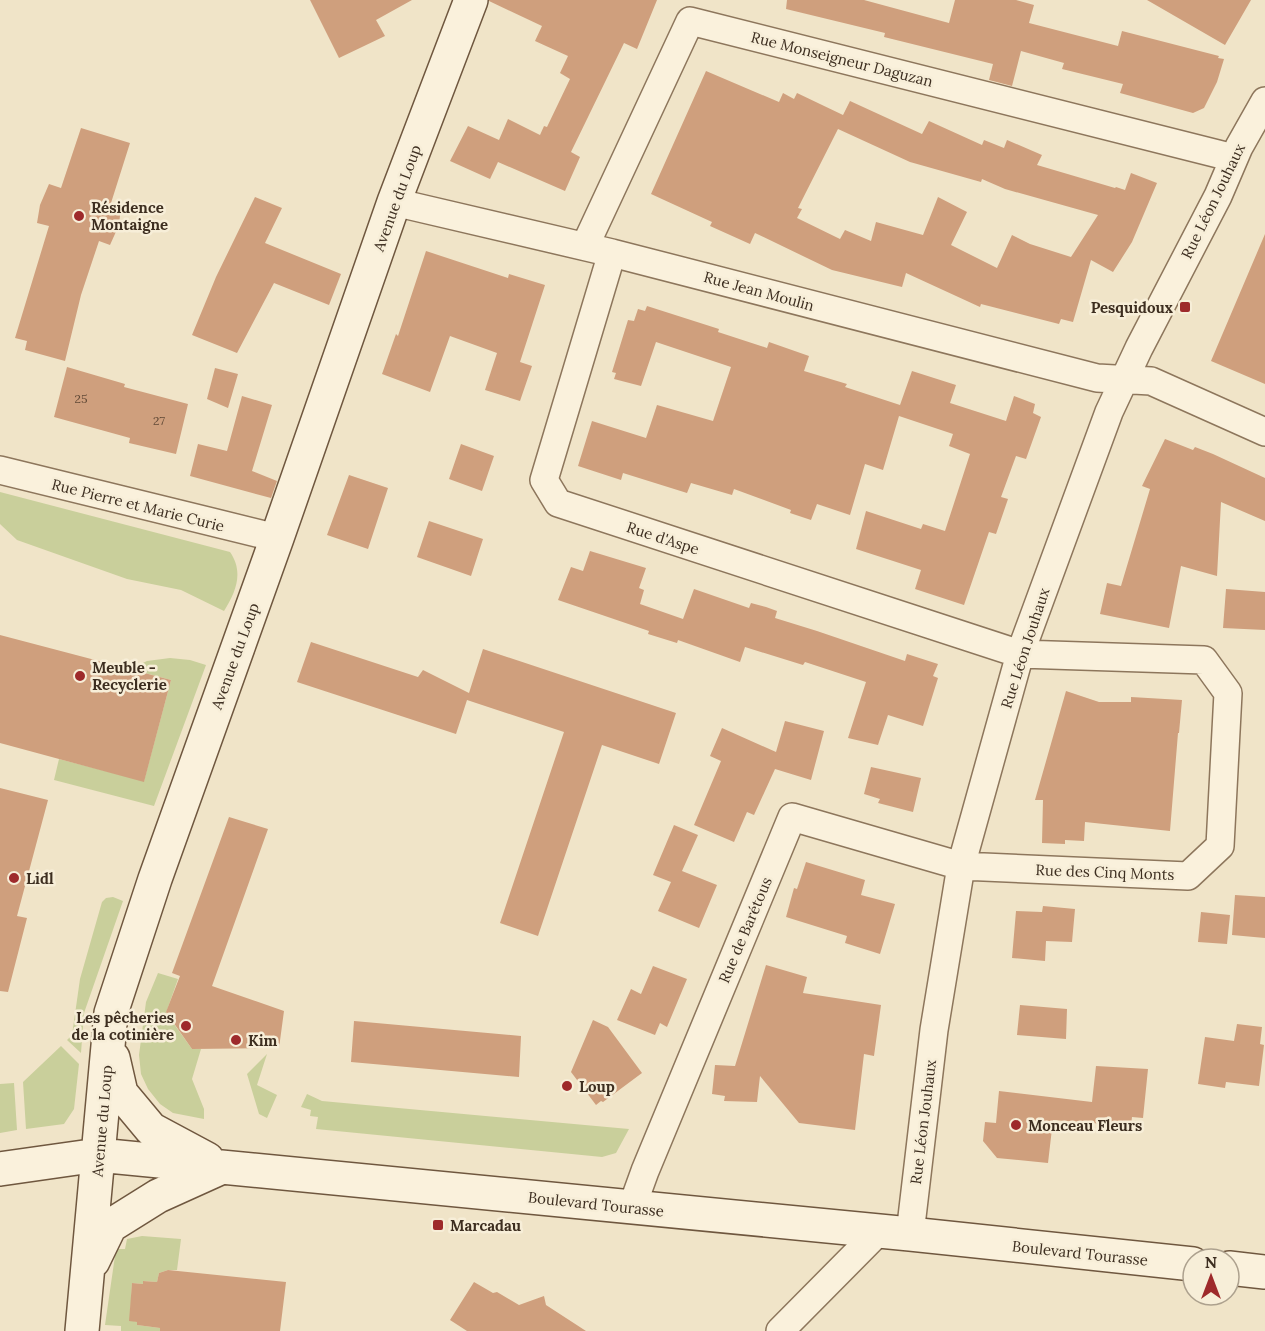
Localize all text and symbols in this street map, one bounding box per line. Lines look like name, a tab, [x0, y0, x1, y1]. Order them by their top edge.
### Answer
street label: Rue Monseigneur Daguzan	[749, 27, 935, 91]
street label: Rue Léon Jouhaux	[1177, 140, 1249, 262]
street label: Avenue du Loup	[369, 142, 425, 255]
place label: Résidence Montaigne	[91, 198, 168, 234]
marker: Résidence Montaigne	[72, 209, 86, 223]
street label: Rue Jean Moulin	[702, 267, 816, 315]
place label: Pesquidoux	[1091, 298, 1173, 317]
marker: Pesquidoux	[1178, 300, 1192, 314]
house number: 25	[75, 391, 87, 406]
house number: 27	[153, 413, 165, 428]
street label: Rue Pierre et Marie Curie	[50, 474, 226, 536]
street label: Rue d'Aspe	[624, 517, 702, 559]
street label: Rue Léon Jouhaux	[997, 585, 1053, 711]
street label: Avenue du Loup	[207, 600, 263, 713]
place label: Meuble - Recyclerie	[92, 658, 167, 694]
marker: Meuble - Recyclerie	[73, 669, 87, 683]
street label: Rue des Cinq Monts	[1035, 860, 1175, 884]
place label: Lidl	[26, 869, 54, 888]
marker: Lidl	[7, 871, 21, 885]
street label: Rue de Barétous	[714, 874, 776, 986]
place label: Les pêcheries de la cotinière	[72, 1008, 174, 1044]
marker: Les pêcheries de la cotinière	[179, 1019, 193, 1033]
place label: Kim	[248, 1031, 278, 1050]
marker: Kim	[229, 1033, 243, 1047]
street label: Rue Léon Jouhaux	[906, 1058, 940, 1186]
street label: Avenue du Loup	[88, 1064, 116, 1179]
place label: Loup	[579, 1077, 615, 1096]
marker: Loup	[560, 1079, 574, 1093]
place label: Monceau Fleurs	[1028, 1116, 1142, 1135]
marker: Monceau Fleurs	[1009, 1118, 1023, 1132]
street label: Boulevard Tourasse	[527, 1187, 665, 1221]
place label: Marcadau	[450, 1216, 521, 1235]
marker: Marcadau	[431, 1218, 445, 1232]
street label: Boulevard Tourasse	[1011, 1236, 1149, 1270]
north arrow	[1181, 1247, 1241, 1307]
text: N	[1205, 1252, 1217, 1272]

